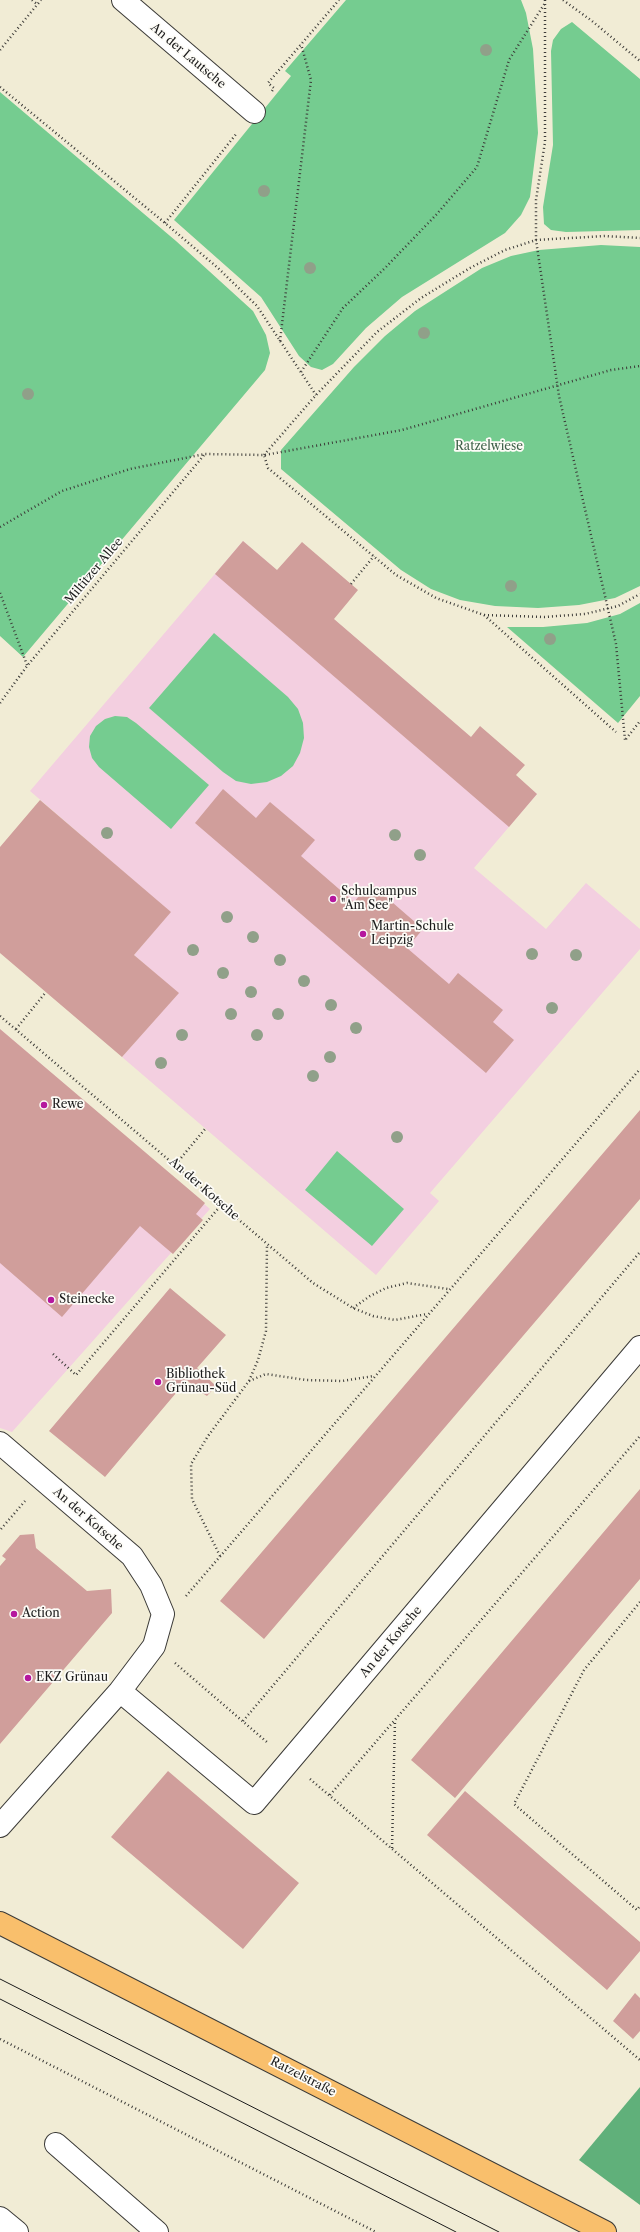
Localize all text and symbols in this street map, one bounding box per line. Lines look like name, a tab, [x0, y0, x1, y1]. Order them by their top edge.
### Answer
street label: An der Lautsche	[148, 20, 228, 92]
park label: Ratzelwiese	[455, 440, 523, 454]
street label: Miltitzer Allee	[62, 535, 126, 607]
place label: Schulcampus "Am See"	[341, 885, 417, 913]
marker: Schulcampus "Am See"	[328, 894, 338, 904]
place label: Martin-Schule Leipzig	[371, 920, 454, 948]
marker: Martin-Schule Leipzig	[358, 929, 368, 939]
place label: Rewe	[52, 1098, 84, 1112]
marker: Rewe	[39, 1100, 49, 1110]
street label: An der Kotsche	[166, 1155, 242, 1223]
place label: Steinecke	[59, 1293, 115, 1307]
marker: Steinecke	[46, 1295, 56, 1305]
place label: Bibliothek Grünau-Süd	[166, 1368, 236, 1396]
marker: Bibliothek Grünau-Süd	[153, 1377, 163, 1387]
street label: An der Kotsche	[50, 1485, 126, 1553]
street label: An der Kotsche	[357, 1604, 425, 1680]
place label: Action	[22, 1607, 60, 1621]
marker: Action	[9, 1609, 19, 1619]
place label: EKZ Grünau	[36, 1671, 108, 1685]
marker: EKZ Grünau	[23, 1673, 33, 1683]
street label: Ratzelstraße	[268, 2054, 338, 2100]

